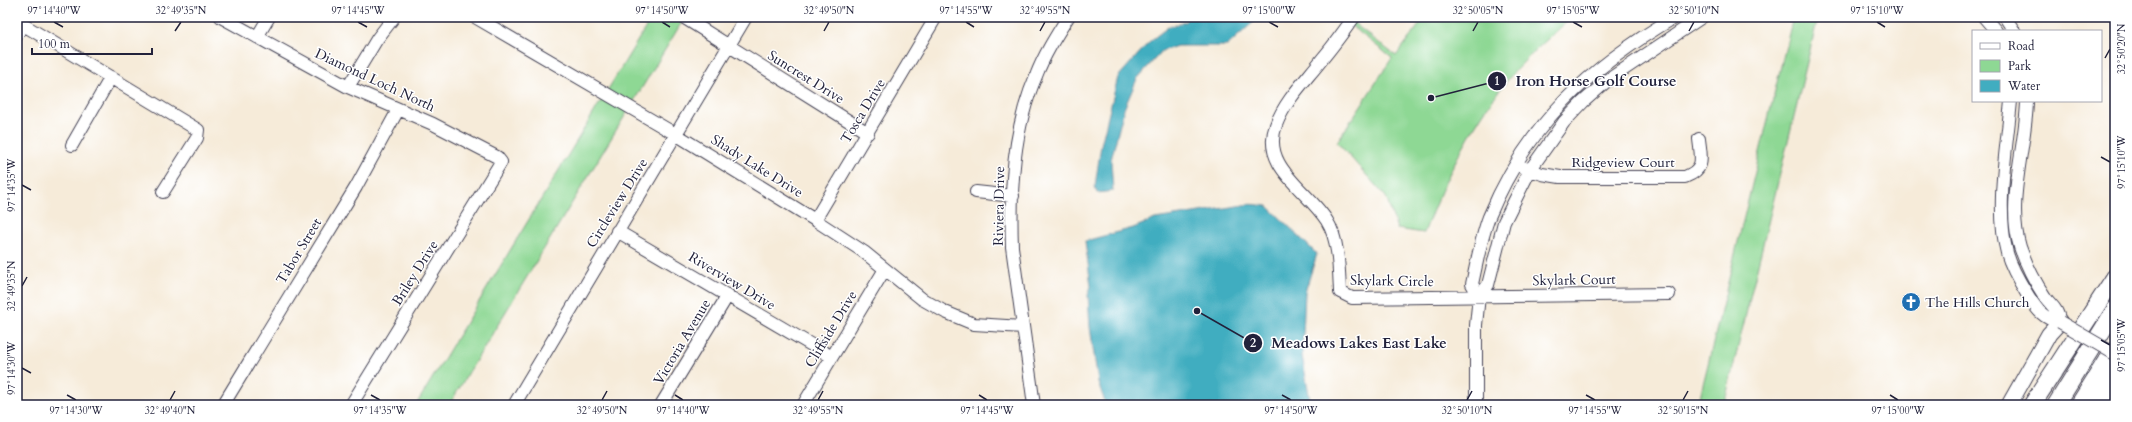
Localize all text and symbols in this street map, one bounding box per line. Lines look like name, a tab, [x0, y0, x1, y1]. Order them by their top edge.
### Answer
text: 97°14'40"W	[27, 4, 82, 18]
text: 32°49'35"N	[156, 4, 207, 18]
text: 97°14'45"W	[331, 4, 386, 18]
text: 97°14'50"W	[635, 4, 690, 18]
text: 32°49'50"N	[804, 4, 855, 18]
text: 97°14'55"W	[939, 4, 994, 18]
text: 32°49'55"N	[1020, 4, 1071, 18]
text: 97°15'00"W	[1242, 4, 1297, 18]
text: 32°50'05"N	[1453, 4, 1504, 18]
text: 97°15'05"W	[1546, 4, 1601, 18]
text: 32°50'10"N	[1669, 4, 1720, 18]
text: 97°15'10"W	[1850, 4, 1905, 18]
text: 32°50'20"N	[2115, 23, 2129, 74]
scale bar	[32, 30, 152, 56]
legend	[1972, 30, 2102, 102]
text: 100 m	[38, 36, 71, 52]
text: Road	[2008, 38, 2035, 54]
street label: Diamond Loch North	[312, 44, 438, 116]
street label: Suncrest Drive	[764, 46, 848, 108]
text: Park	[2008, 58, 2032, 74]
callout: Iron Horse Golf Course	[1487, 67, 1684, 94]
text: Iron Horse Golf Course	[1516, 71, 1676, 91]
text: 1	[1494, 73, 1500, 89]
street label: Tosca Drive	[836, 75, 890, 147]
text: Water	[2007, 78, 2041, 94]
street label: Shady Lake Drive	[707, 130, 807, 202]
text: 97°15'10"W	[2115, 134, 2129, 189]
street label: Ridgeview Court	[1571, 153, 1675, 172]
street label: Circleview Drive	[582, 155, 652, 251]
text: 97°14'35"W	[5, 157, 19, 212]
street label: Riviera Drive	[989, 166, 1009, 246]
street label: Tabor Street	[272, 214, 326, 288]
street label: Briley Drive	[387, 237, 443, 309]
street label: Riverview Drive	[685, 248, 779, 314]
text: 32°49'35"N	[5, 260, 19, 311]
street label: Skylark Court	[1532, 270, 1616, 290]
street label: Skylark Circle	[1350, 271, 1434, 291]
street label: Cliffside Drive	[801, 287, 861, 371]
church icon: The Hills Church	[1900, 291, 1922, 313]
place label: The Hills Church	[1925, 293, 2030, 312]
street label: Victoria Avenue	[649, 296, 715, 388]
text: 97°15'05"W	[2115, 317, 2129, 372]
callout: Meadows Lakes East Lake	[1243, 330, 1455, 357]
text: Meadows Lakes East Lake	[1271, 333, 1447, 353]
text: 2	[1250, 335, 1256, 351]
text: 97°14'30"W	[5, 340, 19, 395]
text: 97°14'30"W	[49, 404, 104, 418]
text: 32°49'40"N	[145, 404, 196, 418]
text: 97°14'35"W	[353, 404, 408, 418]
text: 32°49'50"N	[577, 404, 628, 418]
text: 97°14'40"W	[656, 404, 711, 418]
text: 32°49'55"N	[793, 404, 844, 418]
text: 97°14'45"W	[960, 404, 1015, 418]
text: 97°14'50"W	[1264, 404, 1319, 418]
text: 32°50'10"N	[1442, 404, 1493, 418]
text: 97°14'55"W	[1568, 404, 1623, 418]
text: 32°50'15"N	[1658, 404, 1709, 418]
text: 97°15'00"W	[1871, 404, 1926, 418]

